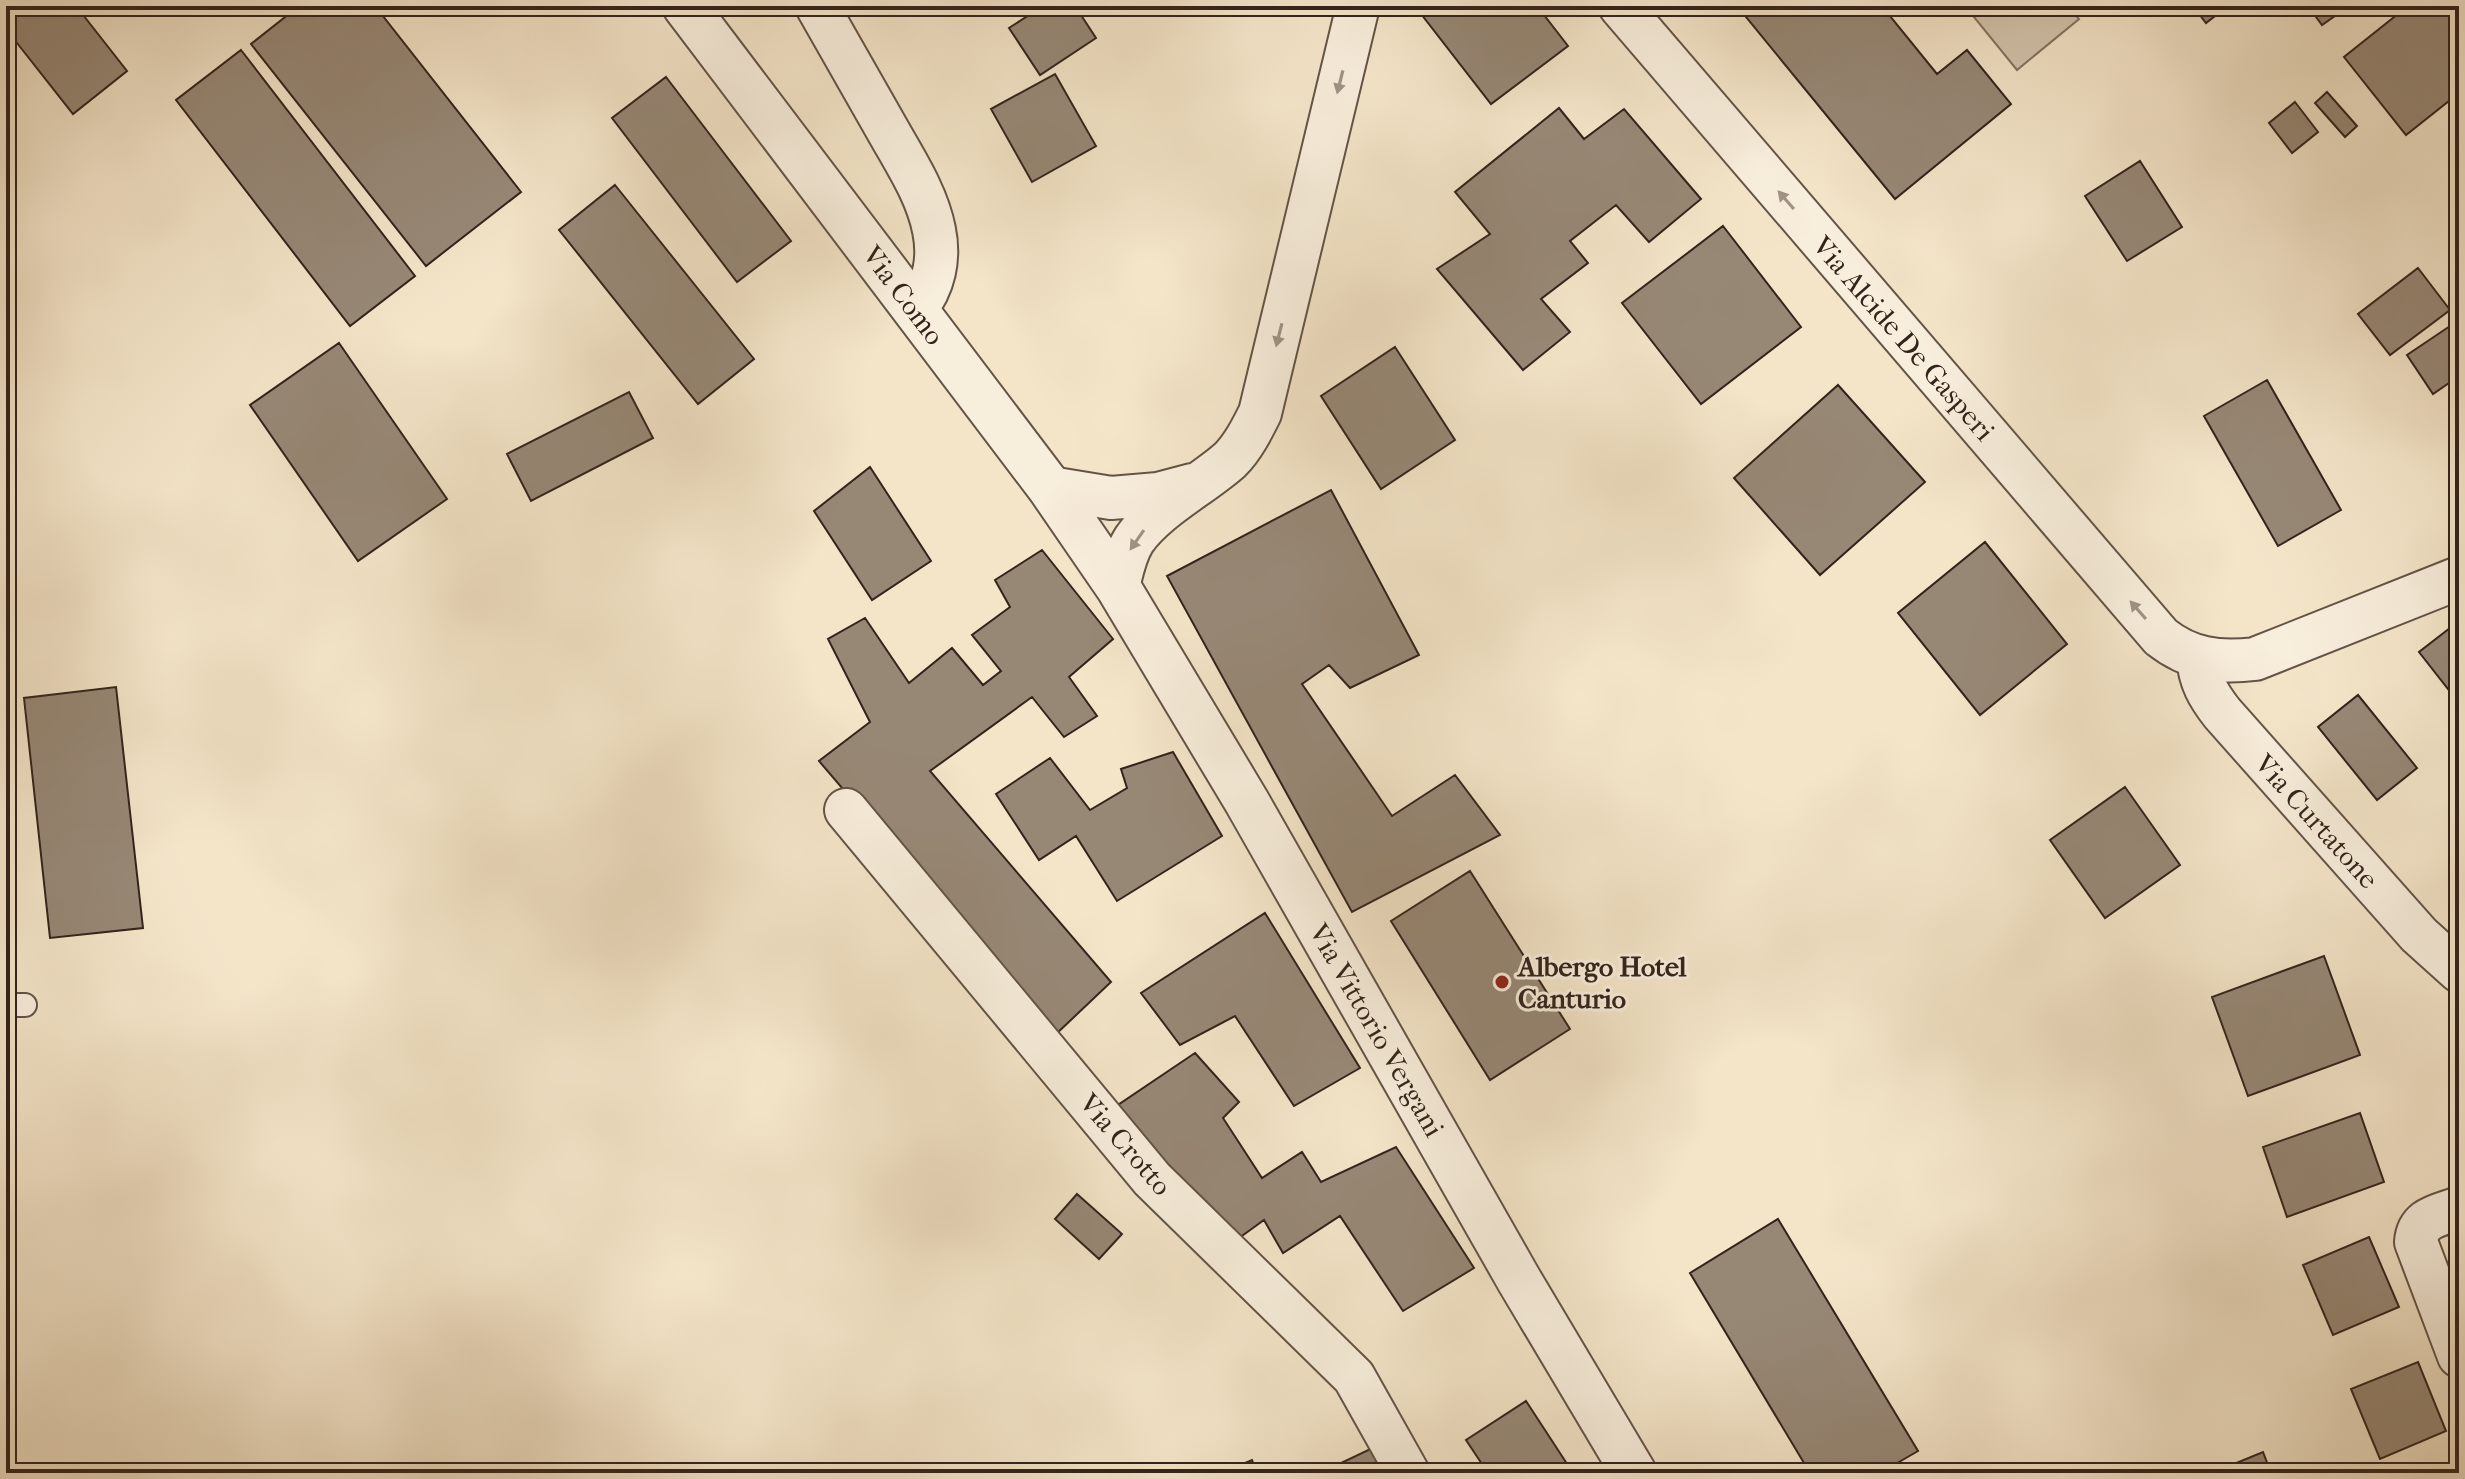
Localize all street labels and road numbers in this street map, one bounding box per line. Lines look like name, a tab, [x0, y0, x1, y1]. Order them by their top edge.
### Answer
street label: Via Alcide De Gasperi	[1805, 229, 2001, 447]
street label: Via Como	[855, 238, 952, 351]
street label: Via Curtatone	[2247, 747, 2386, 895]
street label: Via Vittorio Vergani	[1302, 917, 1451, 1143]
street label: Via Crotto	[1072, 1086, 1179, 1202]

